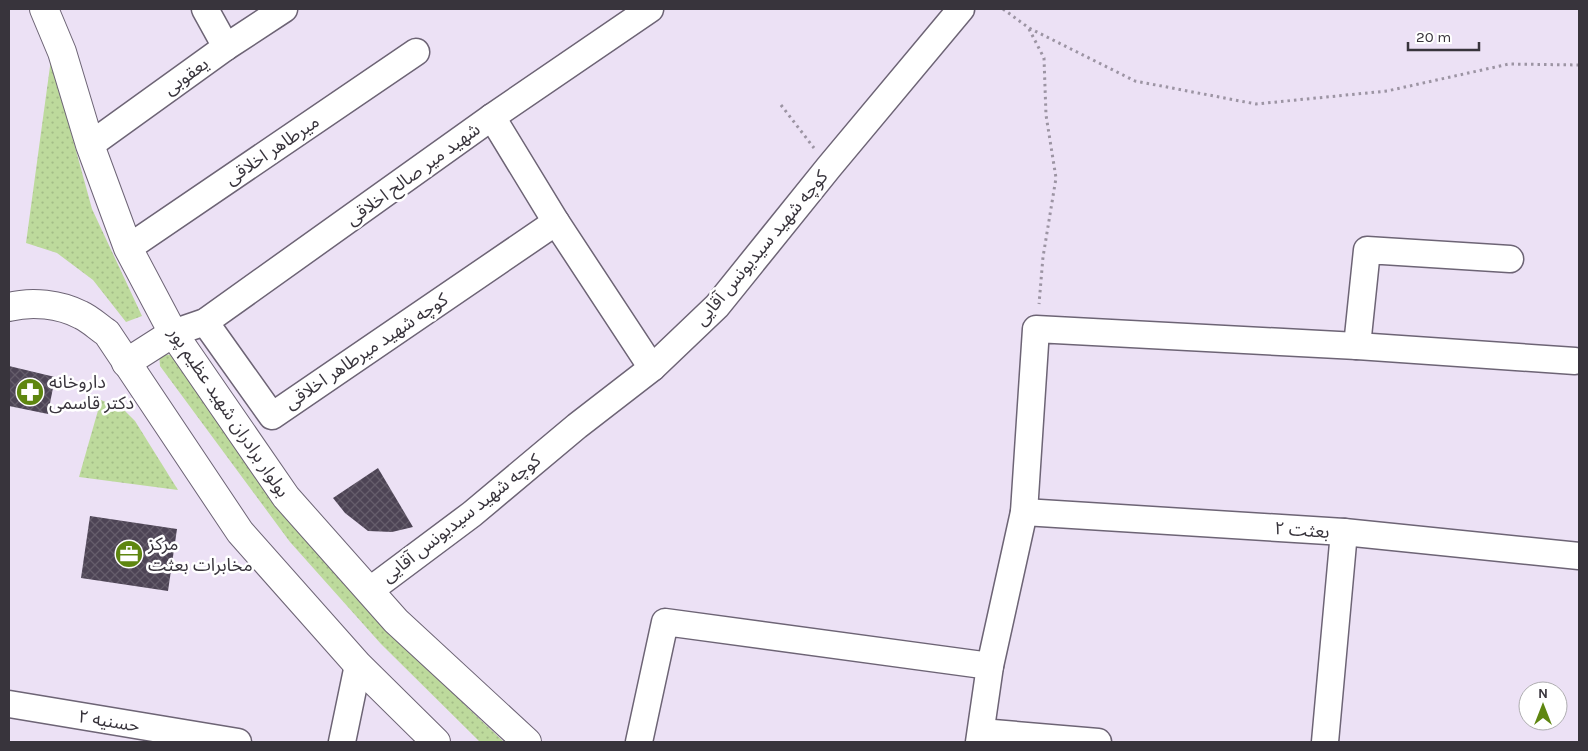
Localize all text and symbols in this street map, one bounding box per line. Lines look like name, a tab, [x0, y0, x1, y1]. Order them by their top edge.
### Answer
scale bar	[1408, 20, 1479, 52]
text: 20 m	[1416, 28, 1451, 46]
street label: یعقوبی	[159, 52, 213, 100]
street label: میرطاهر اخلاقی	[221, 110, 323, 190]
street label: شهید میر صالح اخلاقی	[342, 118, 486, 232]
street label: کوچه شهید سیدیونس آقایی	[690, 166, 833, 330]
street label: کوچه شهید میرطاهر اخلاقی	[280, 288, 452, 414]
street label: بولوار برادران شهید عظیم‌ پور	[162, 322, 294, 502]
place label: داروخانه دکتر قاسمی	[49, 371, 134, 414]
pharmacy icon: داروخانه دکتر قاسمی	[15, 377, 45, 407]
street label: کوچه شهید سیدیونس آقایی	[377, 449, 545, 587]
street label: بعثت ۲	[1274, 517, 1330, 543]
place label: مرکز مخابرات بعثت	[147, 533, 253, 576]
office icon: مرکز مخابرات بعثت	[114, 539, 144, 569]
north arrow	[1518, 681, 1568, 731]
text: N	[1538, 685, 1548, 702]
street label: حسنیه ۲	[77, 705, 141, 737]

